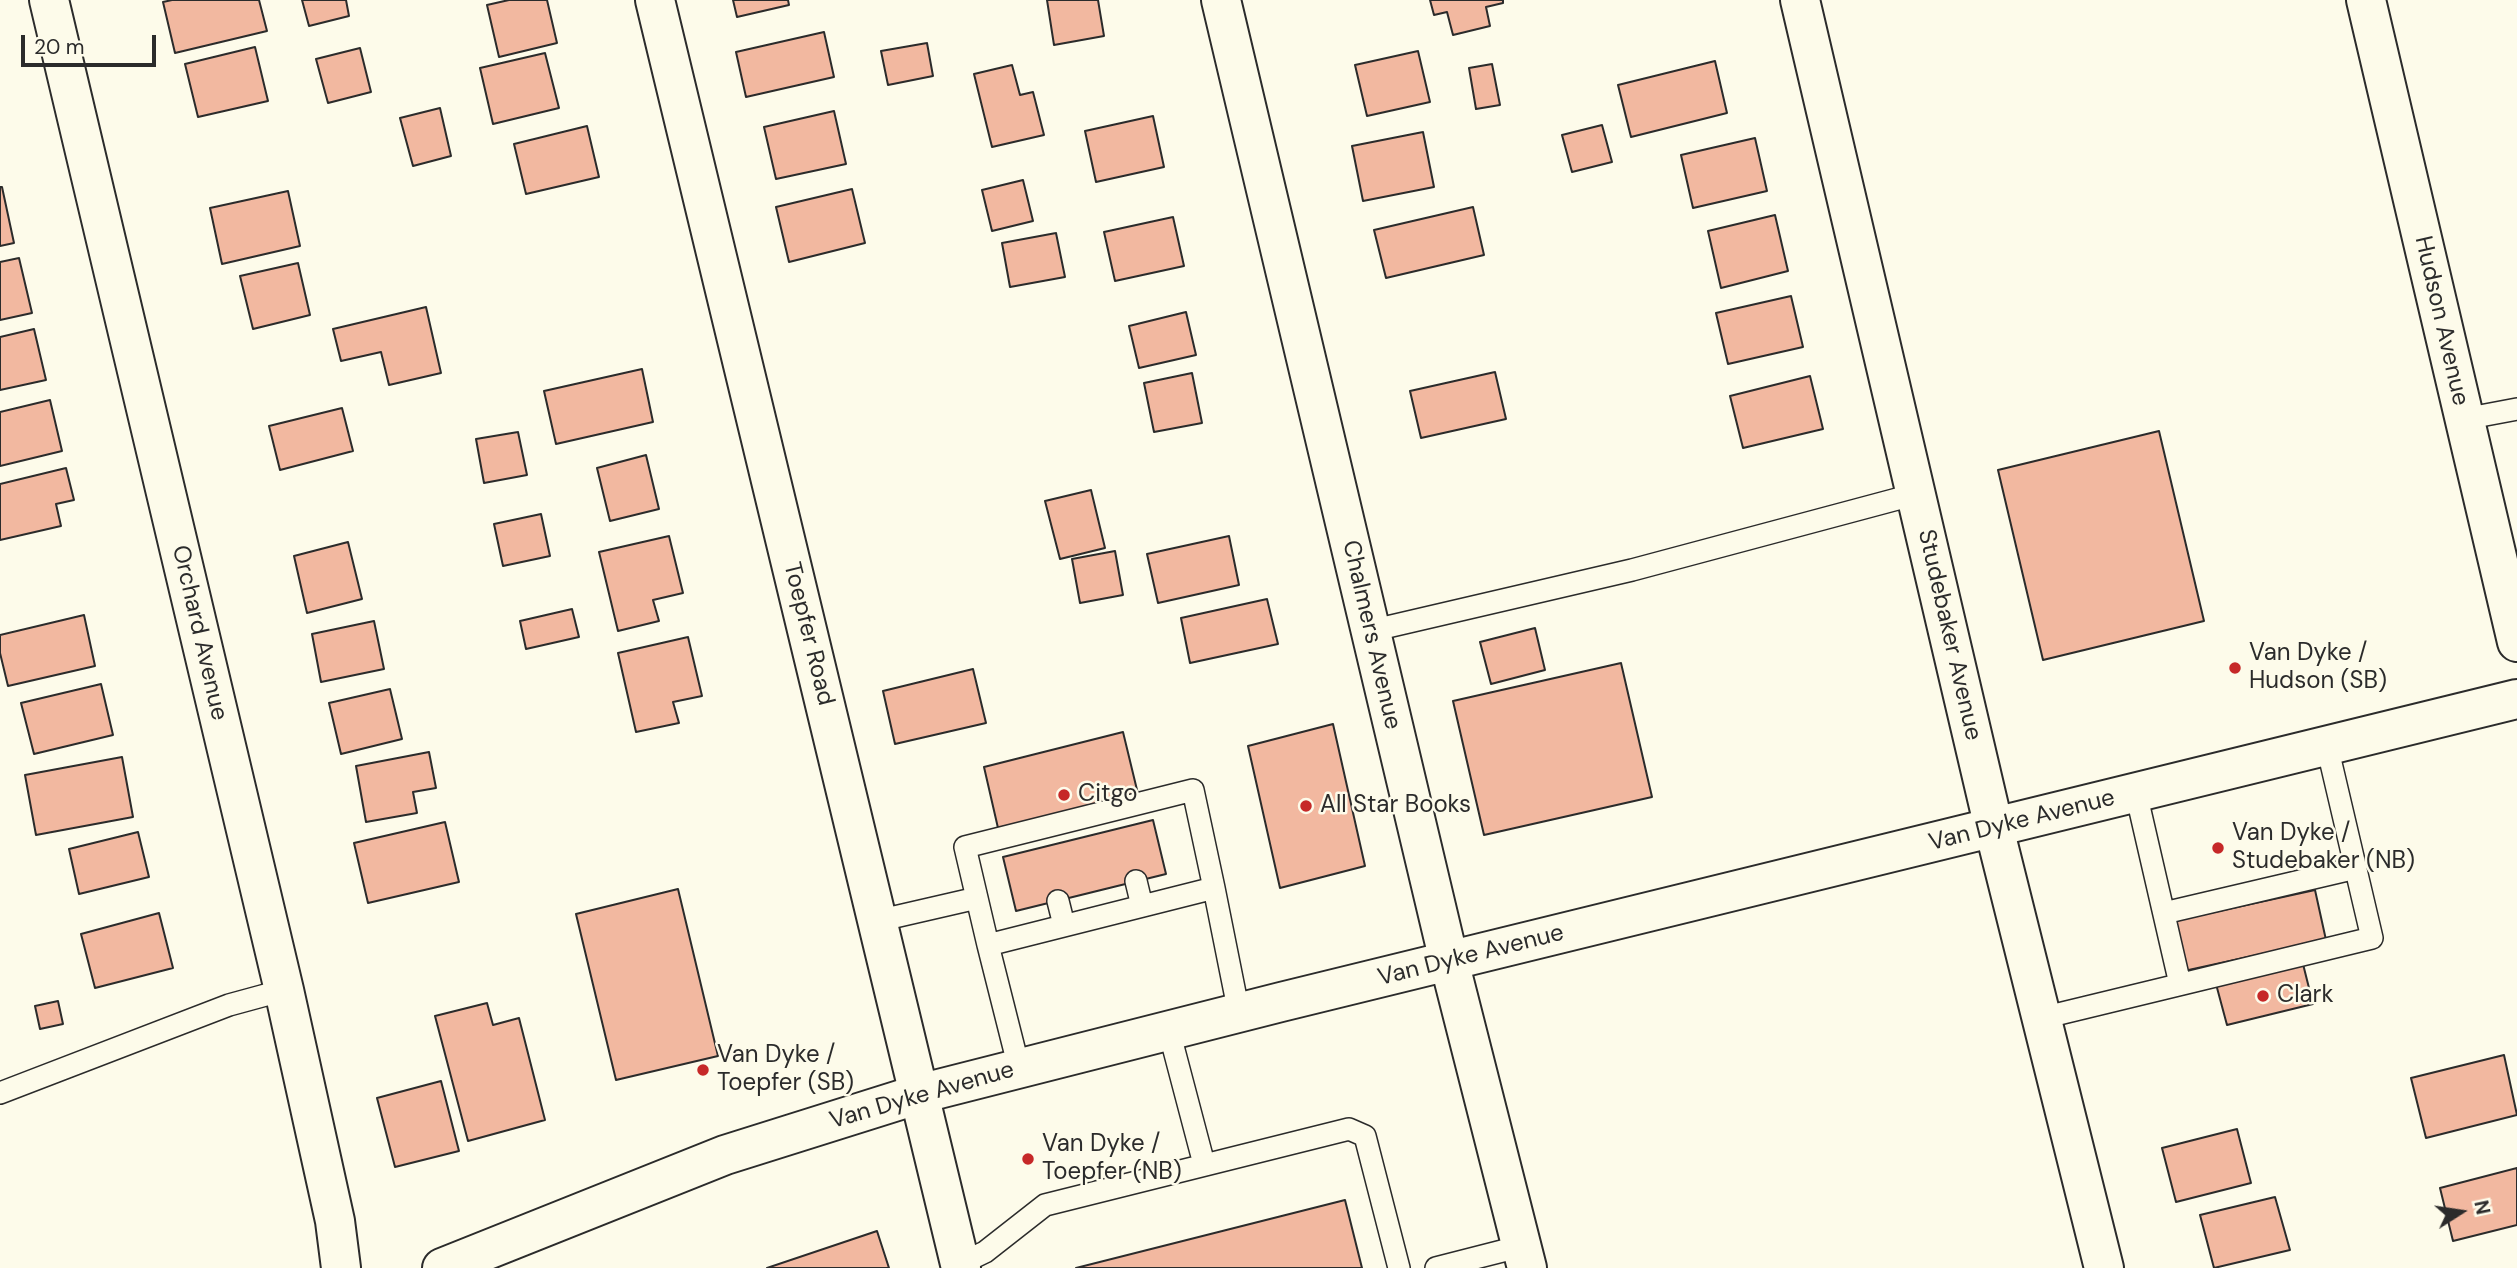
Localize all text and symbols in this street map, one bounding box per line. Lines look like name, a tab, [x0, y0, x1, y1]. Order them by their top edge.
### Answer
scale bar	[24, 21, 159, 65]
text: 20 m	[34, 33, 85, 61]
street label: Hudson Avenue	[2407, 233, 2475, 409]
street label: Studebaker Avenue	[1911, 527, 1987, 743]
street label: Chalmers Avenue	[1335, 538, 1407, 732]
street label: Orchard Avenue	[165, 543, 233, 723]
street label: Toepfer Road	[776, 559, 840, 709]
place label: Van Dyke / Hudson (SB)	[2249, 640, 2387, 696]
marker: Van Dyke / Hudson (SB)	[2227, 660, 2243, 676]
place label: Citgo	[1078, 781, 1138, 809]
street label: Van Dyke Avenue	[1926, 784, 2118, 858]
marker: Citgo	[1056, 787, 1072, 803]
place label: All Star Books	[1320, 792, 1471, 820]
marker: All Star Books	[1298, 798, 1314, 814]
place label: Van Dyke / Studebaker (NB)	[2232, 820, 2415, 876]
marker: Van Dyke / Studebaker (NB)	[2210, 840, 2226, 856]
street label: Van Dyke Avenue	[1375, 919, 1567, 993]
place label: Clark	[2277, 982, 2334, 1010]
marker: Clark	[2255, 988, 2271, 1004]
place label: Van Dyke / Toepfer (SB)	[717, 1042, 854, 1098]
street label: Van Dyke Avenue	[826, 1056, 1018, 1136]
marker: Van Dyke / Toepfer (SB)	[695, 1062, 711, 1078]
place label: Van Dyke / Toepfer (NB)	[1042, 1131, 1182, 1187]
marker: Van Dyke / Toepfer (NB)	[1020, 1151, 1036, 1167]
north arrow	[2426, 1177, 2496, 1247]
text: N	[2468, 1198, 2496, 1217]

